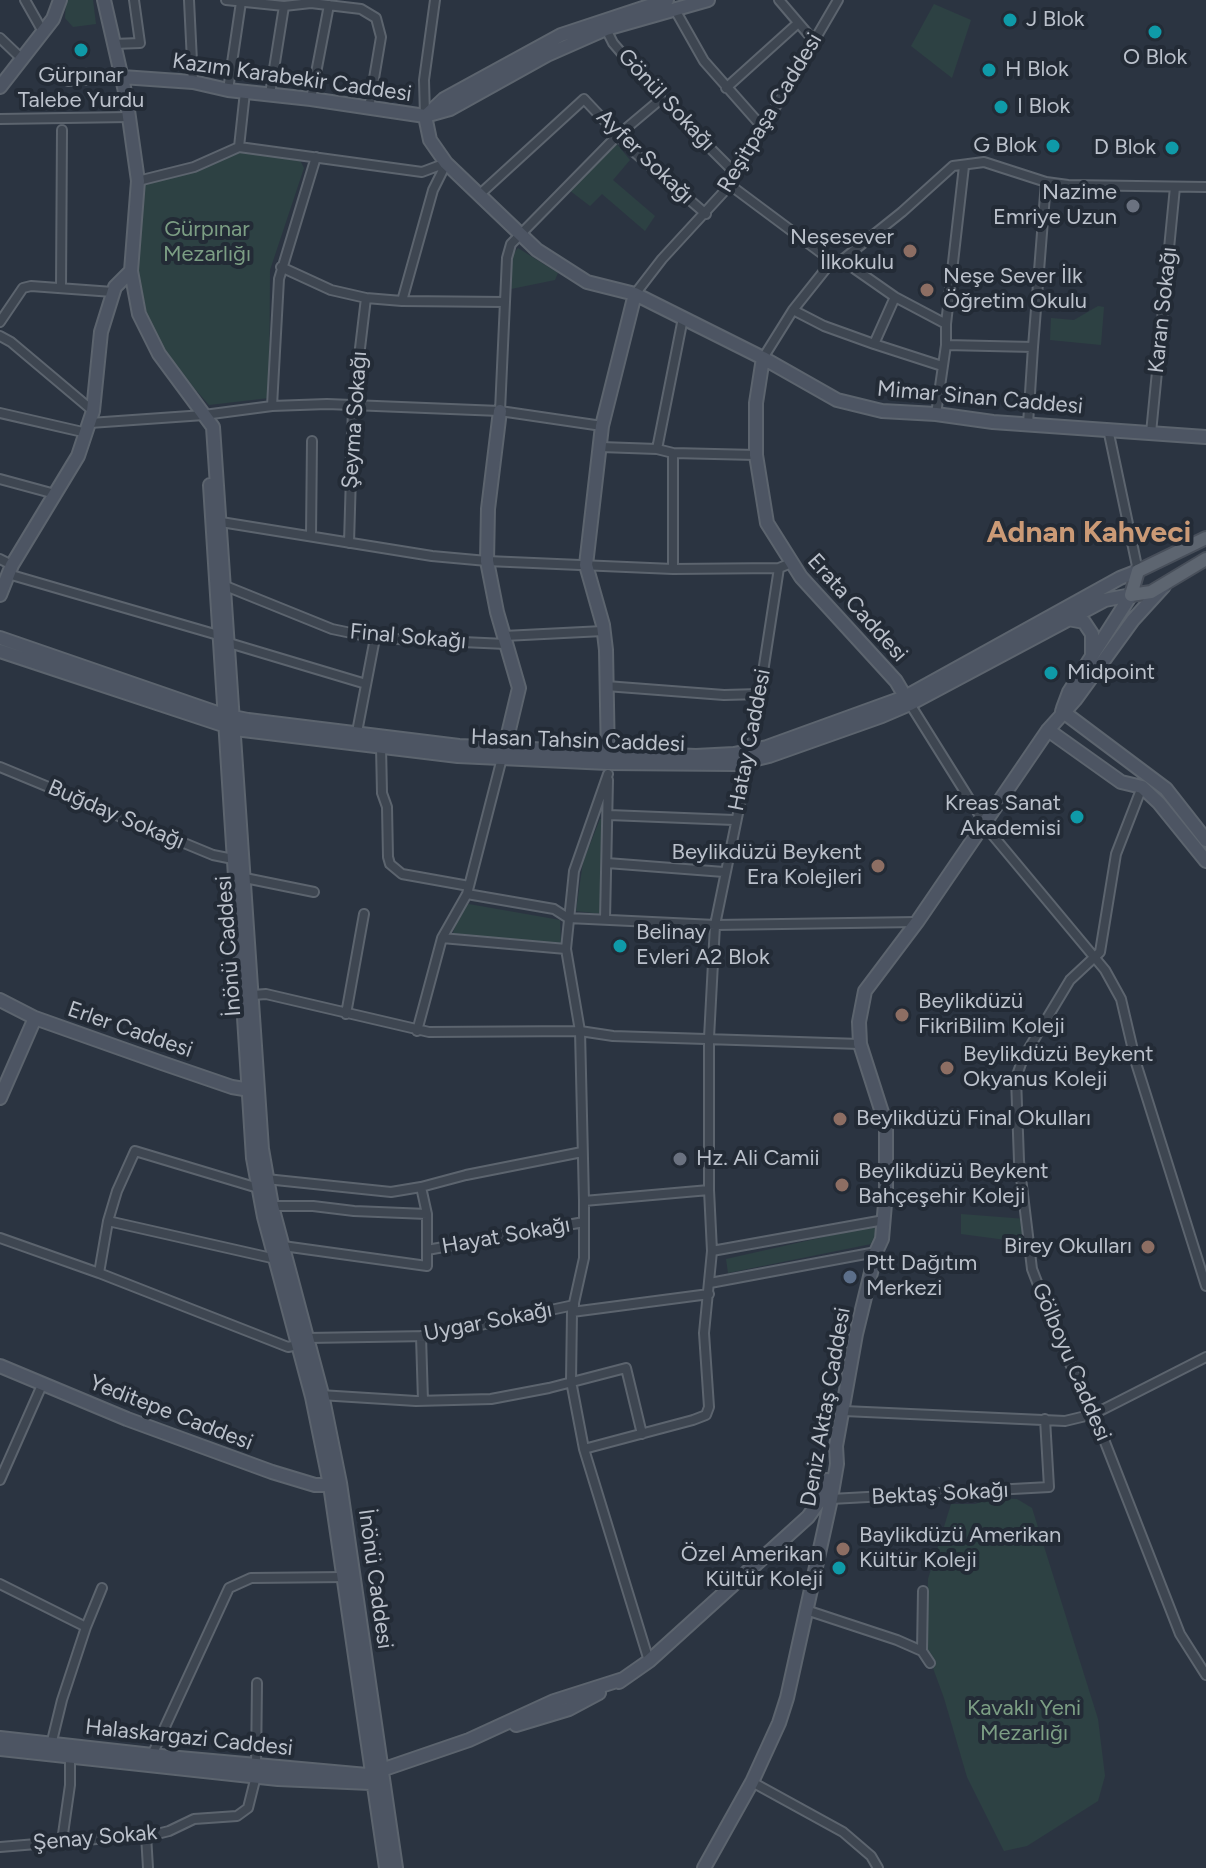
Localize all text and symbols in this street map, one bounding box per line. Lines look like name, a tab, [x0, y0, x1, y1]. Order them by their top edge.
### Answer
place label: J Blok	[1026, 7, 1084, 33]
marker: J Blok	[1001, 11, 1019, 29]
marker: O Blok	[1146, 23, 1164, 41]
street label: Reşitpaşa Caddesi	[712, 29, 828, 197]
marker: Gürpınar Talebe Yurdu	[72, 41, 90, 59]
street label: Gönül Sokağı	[612, 43, 720, 157]
place label: O Blok	[1123, 45, 1187, 71]
street label: Kazım Karabekir Caddesi	[171, 48, 413, 108]
place label: H Blok	[1005, 57, 1069, 83]
marker: H Blok	[980, 61, 998, 79]
place label: Gürpınar Talebe Yurdu	[18, 63, 144, 114]
place label: I Blok	[1017, 94, 1070, 120]
marker: I Blok	[992, 98, 1010, 116]
street label: Ayfer Sokağı	[591, 104, 699, 210]
place label: G Blok	[973, 133, 1037, 159]
place label: D Blok	[1094, 135, 1156, 161]
marker: G Blok	[1044, 137, 1062, 155]
marker: D Blok	[1163, 139, 1181, 157]
place label: Nazime Emriye Uzun	[993, 180, 1117, 232]
marker: Nazime Emriye Uzun	[1124, 197, 1142, 215]
park label: Gürpınar Mezarlığı	[163, 217, 251, 268]
place label: Neşesever İlkokulu	[790, 225, 894, 276]
marker: Neşesever İlkokulu	[901, 242, 919, 260]
street label: Karan Sokağı	[1143, 246, 1183, 374]
place label: Neşe Sever İlk Öğretim Okulu	[943, 264, 1087, 316]
marker: Neşe Sever İlk Öğretim Okulu	[918, 281, 936, 299]
street label: Şeyma Sokağı	[337, 350, 373, 490]
street label: Mimar Sinan Caddesi	[876, 376, 1084, 420]
district label: Adnan Kahveci	[987, 515, 1191, 551]
street label: Erata Caddesi	[801, 548, 913, 668]
street label: Final Sokağı	[349, 619, 467, 655]
place label: Midpoint	[1067, 660, 1155, 686]
marker: Midpoint	[1042, 664, 1060, 682]
street label: Hatay Caddesi	[723, 667, 777, 813]
street label: Hasan Tahsin Caddesi	[470, 724, 686, 758]
street label: Buğday Sokağı	[44, 774, 188, 856]
place label: Kreas Sanat Akademisi	[945, 791, 1061, 842]
marker: Kreas Sanat Akademisi	[1068, 808, 1086, 826]
place label: Beylikdüzü Beykent Era Kolejleri	[671, 840, 862, 892]
marker: Beylikdüzü Beykent Era Kolejleri	[869, 857, 887, 875]
street label: İnönü Caddesi	[211, 875, 247, 1017]
place label: Belinay Evleri A2 Blok	[636, 920, 770, 972]
marker: Belinay Evleri A2 Blok	[611, 937, 629, 955]
place label: Beylikdüzü FikriBilim Koleji	[918, 989, 1065, 1040]
street label: Erler Caddesi	[64, 996, 196, 1064]
marker: Beylikdüzü FikriBilim Koleji	[893, 1006, 911, 1024]
place label: Beylikdüzü Beykent Okyanus Koleji	[963, 1042, 1154, 1094]
marker: Beylikdüzü Beykent Okyanus Koleji	[938, 1059, 956, 1077]
place label: Beylikdüzü Final Okulları	[856, 1106, 1091, 1132]
marker: Beylikdüzü Final Okulları	[831, 1110, 849, 1128]
place label: Hz. Ali Camii	[696, 1146, 820, 1172]
marker: Hz. Ali Camii	[671, 1150, 689, 1168]
place label: Beylikdüzü Beykent Bahçeşehir Koleji	[858, 1159, 1049, 1210]
marker: Beylikdüzü Beykent Bahçeşehir Koleji	[833, 1176, 851, 1194]
street label: Hayat Sokağı	[440, 1212, 572, 1260]
place label: Birey Okulları	[1004, 1234, 1132, 1260]
marker: Birey Okulları	[1139, 1238, 1157, 1256]
place label: Ptt Dağıtım Merkezi	[866, 1251, 977, 1302]
marker: Ptt Dağıtım Merkezi	[841, 1268, 859, 1286]
street label: Gölboyu Caddesi	[1026, 1279, 1116, 1445]
street label: Uygar Sokağı	[422, 1297, 554, 1347]
street label: Deniz Aktaş Caddesi	[795, 1305, 857, 1509]
street label: Yeditepe Caddesi	[86, 1370, 256, 1456]
street label: Bektaş Sokağı	[871, 1477, 1009, 1511]
street label: İnönü Caddesi	[352, 1507, 398, 1651]
place label: Baylikdüzü Amerikan Kültür Koleji	[859, 1523, 1061, 1574]
marker: Baylikdüzü Amerikan Kültür Koleji	[834, 1540, 852, 1558]
place label: Özel Amerikan Kültür Koleji	[681, 1542, 823, 1594]
marker: Özel Amerikan Kültür Koleji	[830, 1559, 848, 1577]
park label: Kavaklı Yeni Mezarlığı	[967, 1696, 1081, 1748]
street label: Halaskargazi Caddesi	[84, 1714, 294, 1762]
street label: Şenay Sokak	[32, 1819, 158, 1857]

